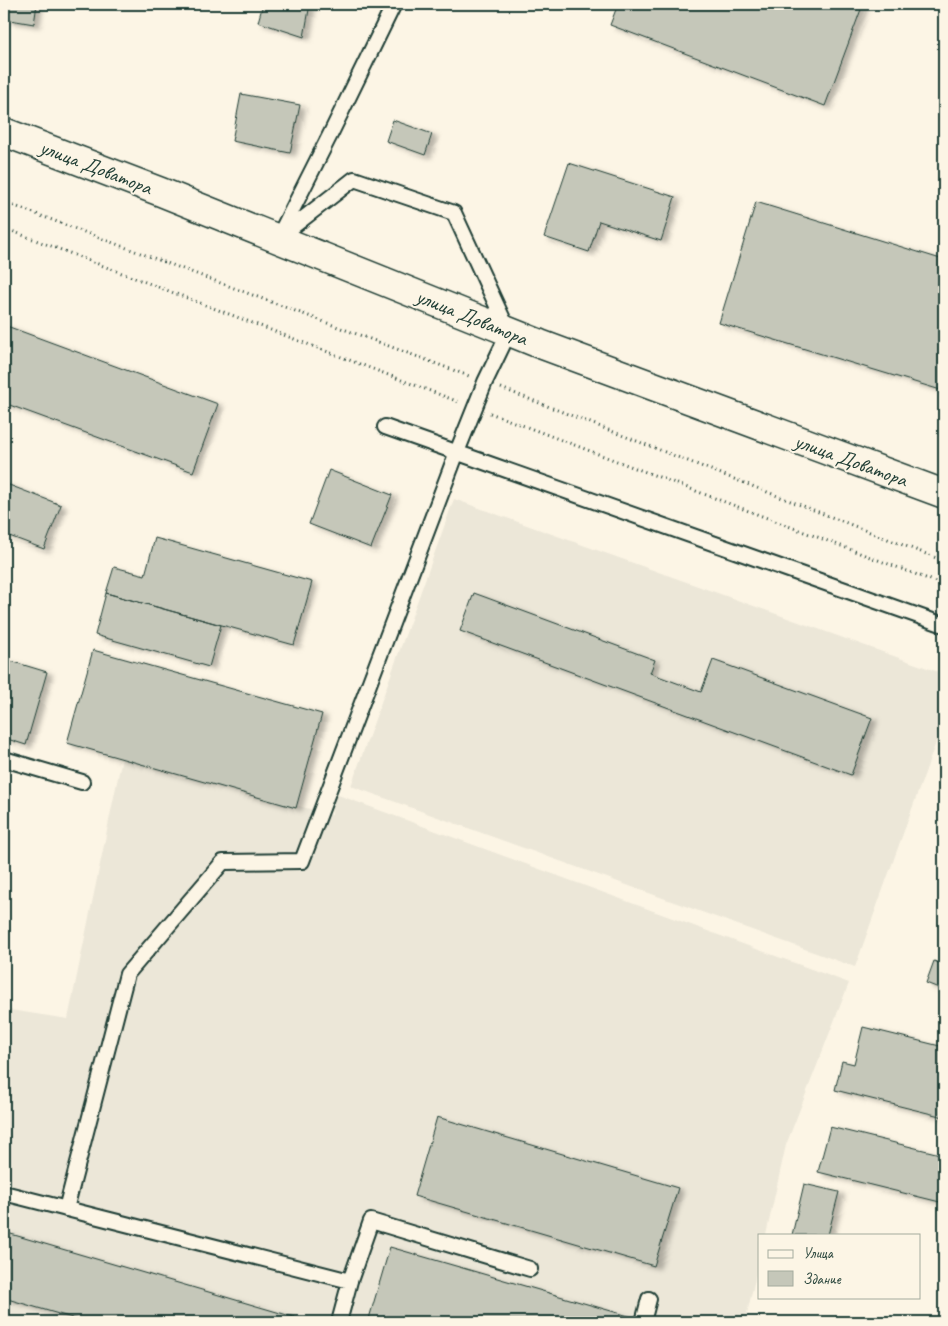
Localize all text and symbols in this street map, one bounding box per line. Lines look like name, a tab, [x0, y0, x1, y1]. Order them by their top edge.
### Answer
street label: улица Доватора	[34, 133, 157, 201]
street label: улица Доватора	[411, 282, 533, 352]
street label: улица Доватора	[789, 427, 913, 493]
legend	[758, 1234, 920, 1298]
text: Улица	[803, 1244, 834, 1263]
text: Здание	[803, 1270, 842, 1289]

